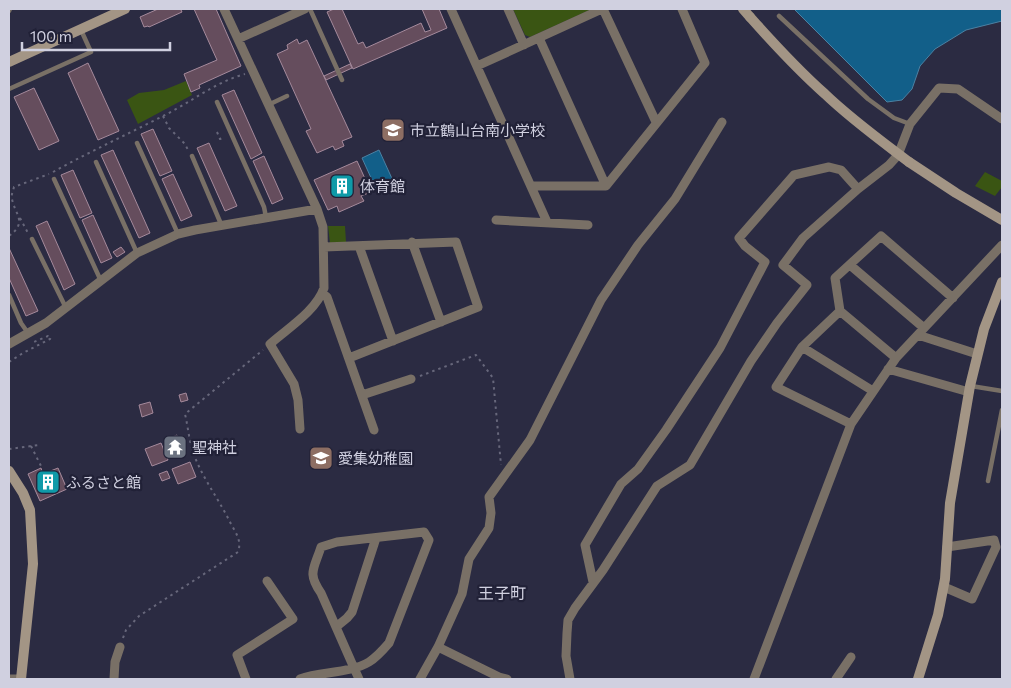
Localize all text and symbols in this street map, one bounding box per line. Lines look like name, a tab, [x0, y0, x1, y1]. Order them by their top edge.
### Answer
scale bar	[22, 20, 170, 52]
text: 100 m	[30, 27, 72, 45]
school or university icon: 市立鶴山台南小学校	[380, 117, 406, 143]
place label: 市立鶴山台南小学校	[410, 121, 545, 139]
building icon: 体育館	[329, 173, 355, 199]
place label: 体育館	[360, 177, 405, 195]
temple icon: 聖神社	[162, 434, 188, 460]
place label: 聖神社	[192, 438, 237, 456]
school or university icon: 愛集幼稚園	[308, 445, 334, 471]
place label: 愛集幼稚園	[338, 449, 413, 467]
building icon: ふるさと館	[35, 469, 61, 495]
place label: ふるさと館	[66, 473, 141, 491]
district label: 王子町	[478, 583, 526, 602]

